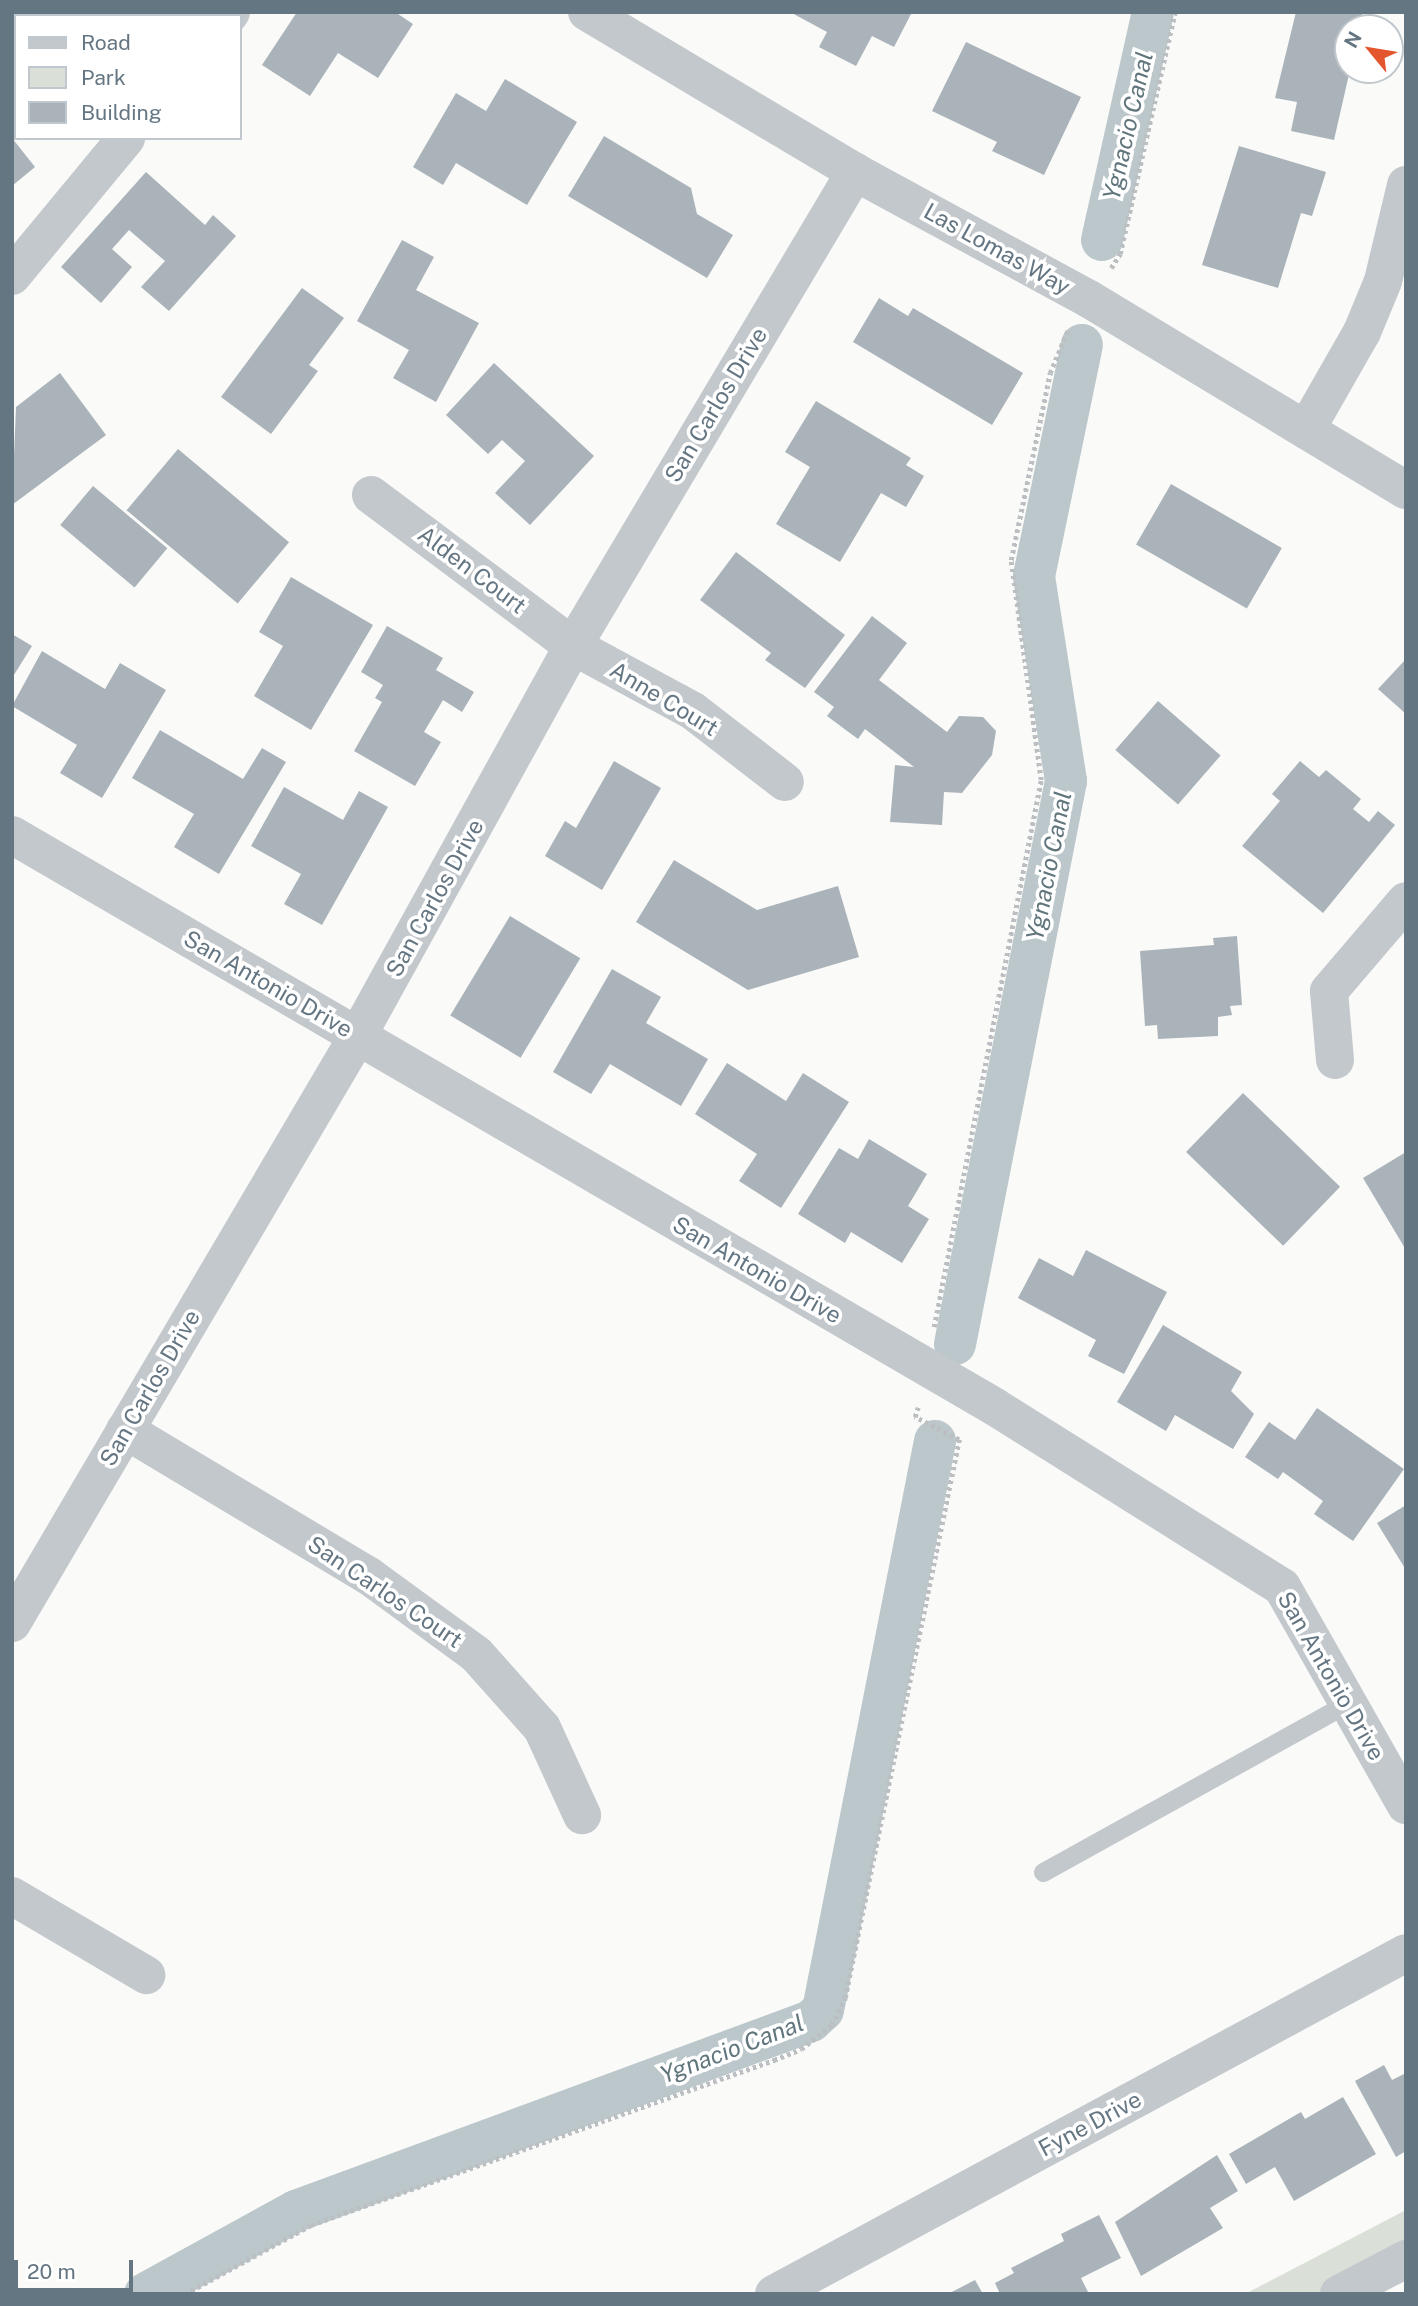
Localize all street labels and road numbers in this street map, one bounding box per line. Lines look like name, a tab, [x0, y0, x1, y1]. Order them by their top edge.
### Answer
street label: Las Lomas Way	[919, 197, 1075, 301]
street label: San Carlos Drive	[659, 323, 773, 487]
street label: Alden Court	[413, 520, 531, 620]
street label: Anne Court	[605, 656, 723, 742]
street label: San Carlos Drive	[380, 814, 490, 982]
street label: San Antonio Drive	[179, 924, 357, 1044]
street label: San Antonio Drive	[668, 1210, 846, 1330]
street label: San Carlos Drive	[94, 1305, 206, 1471]
street label: San Carlos Court	[302, 1530, 468, 1654]
street label: San Antonio Drive	[1271, 1587, 1391, 1765]
street label: Fyne Drive	[1034, 2085, 1146, 2163]

